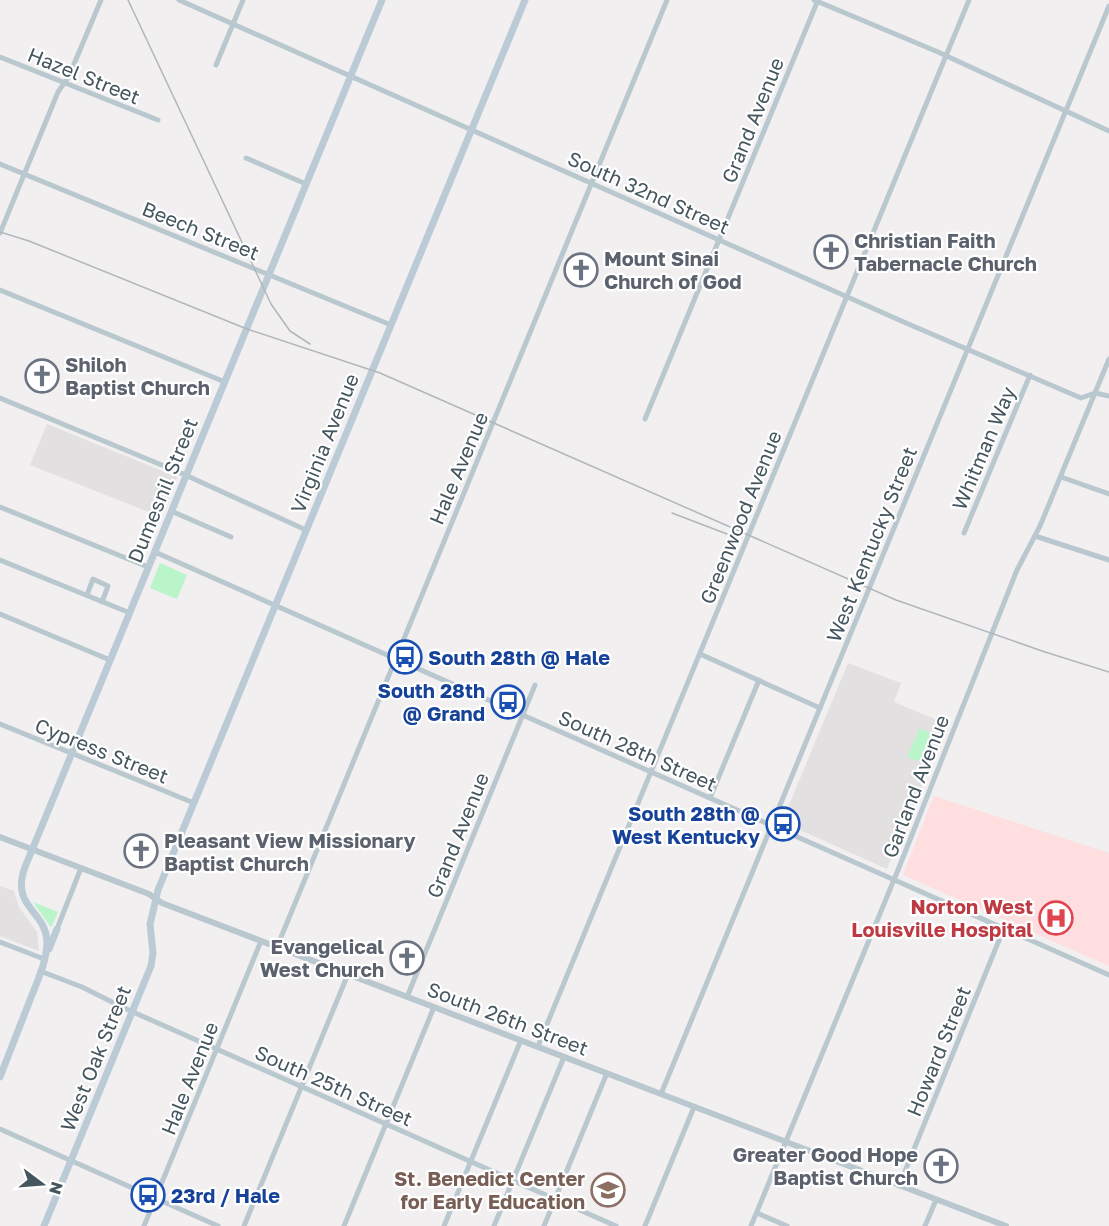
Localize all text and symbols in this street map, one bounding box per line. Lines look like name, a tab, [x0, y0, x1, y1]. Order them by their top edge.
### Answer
street label: Hazel Street	[24, 42, 144, 108]
street label: Grand Avenue	[716, 54, 788, 186]
street label: South 32nd Street	[564, 146, 734, 238]
street label: Beech Street	[139, 196, 263, 264]
place label: Christian Faith Tabernacle Church	[854, 228, 1037, 275]
church icon: Christian Faith Tabernacle Church	[813, 234, 849, 270]
place label: Mount Sinai Church of God	[604, 246, 742, 293]
church icon: Mount Sinai Church of God	[563, 252, 599, 288]
place label: Shiloh Baptist Church	[65, 352, 210, 399]
church icon: Shiloh Baptist Church	[24, 358, 60, 394]
street label: Virginia Avenue	[285, 370, 363, 516]
street label: Whitman Way	[946, 383, 1020, 513]
street label: Hale Avenue	[424, 408, 492, 528]
street label: Dumesnil Street	[122, 414, 202, 566]
street label: Greenwood Avenue	[694, 427, 786, 607]
street label: West Kentucky Street	[821, 443, 921, 645]
bus stop icon: South 28th @ Hale	[387, 639, 423, 675]
place label: South 28th @ Hale	[428, 645, 610, 669]
place label: South 28th @ Grand	[378, 678, 485, 725]
bus stop icon: South 28th @ Grand	[490, 684, 526, 720]
street label: South 28th Street	[555, 704, 721, 796]
street label: Garland Avenue	[877, 711, 953, 861]
street label: Cypress Street	[32, 712, 172, 788]
street label: Grand Avenue	[421, 769, 493, 901]
place label: South 28th @ West Kentucky	[612, 801, 760, 848]
bus stop icon: South 28th @ West Kentucky	[765, 806, 801, 842]
place label: Pleasant View Missionary Baptist Church	[164, 828, 415, 875]
church icon: Pleasant View Missionary Baptist Church	[123, 833, 159, 869]
place label: Norton West Louisville Hospital	[851, 894, 1033, 941]
hospital icon: Norton West Louisville Hospital	[1038, 900, 1074, 936]
place label: Evangelical West Church	[260, 934, 384, 981]
church icon: Evangelical West Church	[389, 940, 425, 976]
street label: South 26th Street	[424, 976, 592, 1060]
street label: West Oak Street	[55, 982, 135, 1134]
street label: Howard Street	[901, 982, 975, 1120]
street label: Hale Avenue	[155, 1018, 223, 1138]
street label: South 25th Street	[252, 1039, 416, 1131]
place label: Greater Good Hope Baptist Church	[733, 1142, 918, 1189]
church icon: Greater Good Hope Baptist Church	[923, 1148, 959, 1184]
north arrow	[12, 1154, 72, 1214]
place label: St. Benedict Center for Early Education	[394, 1166, 585, 1213]
school or university icon: St. Benedict Center for Early Education	[590, 1172, 626, 1208]
bus stop icon: 23rd / Hale	[130, 1177, 166, 1213]
text: N	[45, 1180, 68, 1197]
place label: 23rd / Hale	[171, 1183, 280, 1207]

